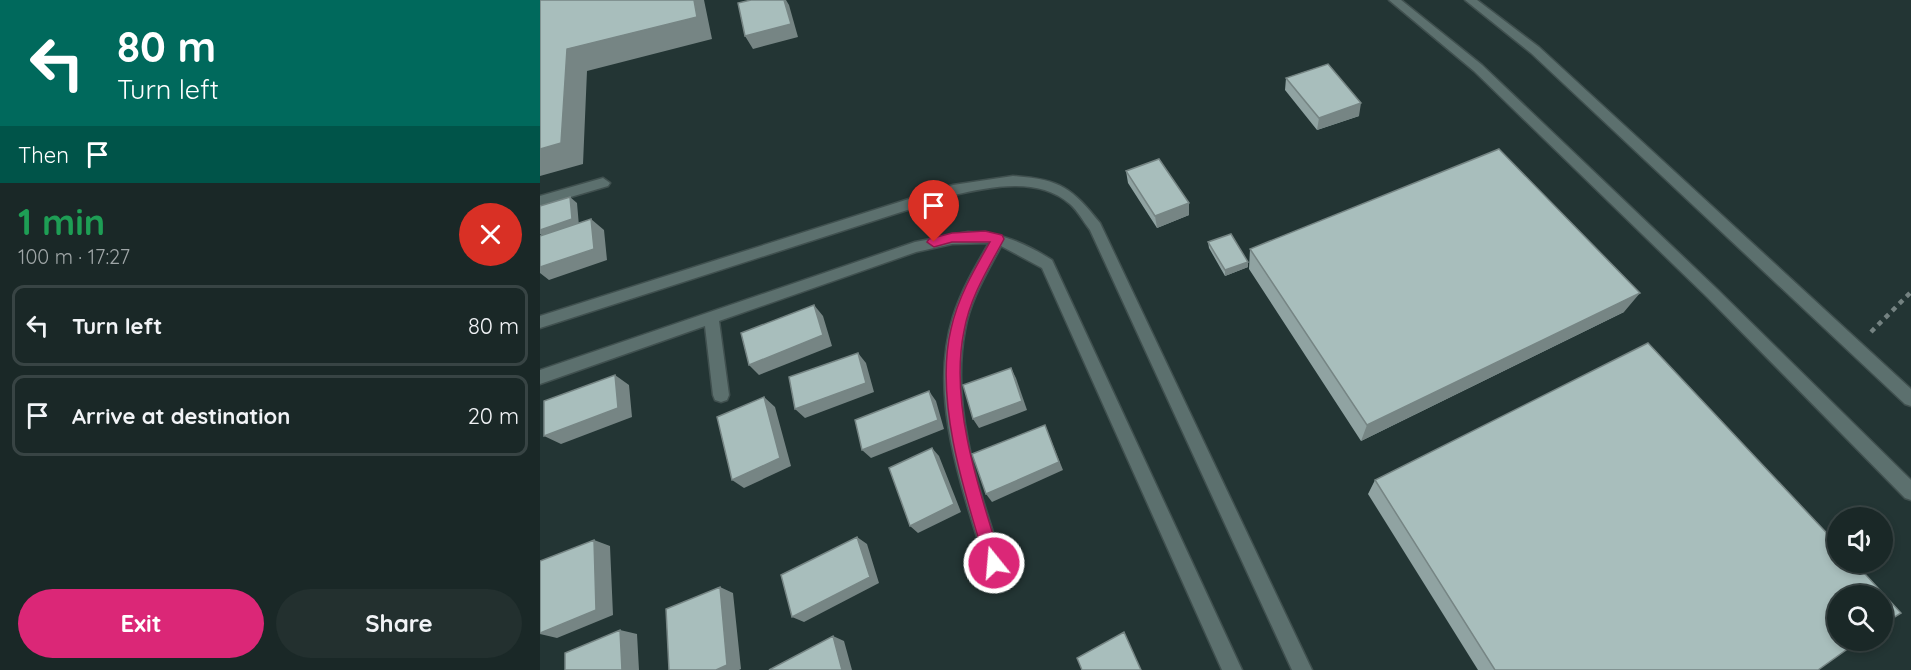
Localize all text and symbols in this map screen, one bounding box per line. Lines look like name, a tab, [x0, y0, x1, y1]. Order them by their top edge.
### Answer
text: 80 m	[117, 20, 216, 73]
icon: left	[18, 24, 96, 102]
text: Turn left	[117, 72, 219, 106]
icon: arrive	[81, 138, 114, 171]
text: Then	[18, 141, 69, 169]
pin	[908, 180, 959, 242]
icon: arrive	[917, 189, 950, 222]
text: 1 min	[18, 199, 105, 244]
button: close	[459, 203, 522, 266]
text: 100 m · 17:27	[18, 244, 130, 269]
icon: left	[21, 309, 54, 342]
text: Turn left	[72, 312, 162, 340]
text: 80 m	[468, 312, 519, 340]
icon: arrive	[21, 399, 54, 432]
text: Arrive at destination	[72, 402, 290, 430]
text: 20 m	[468, 402, 519, 430]
map controls	[1827, 507, 1893, 651]
button: sound	[1827, 507, 1893, 573]
position arrow	[962, 531, 1026, 595]
button: search	[1827, 585, 1893, 651]
button: Exit	[18, 589, 264, 658]
button: Share	[276, 589, 522, 658]

